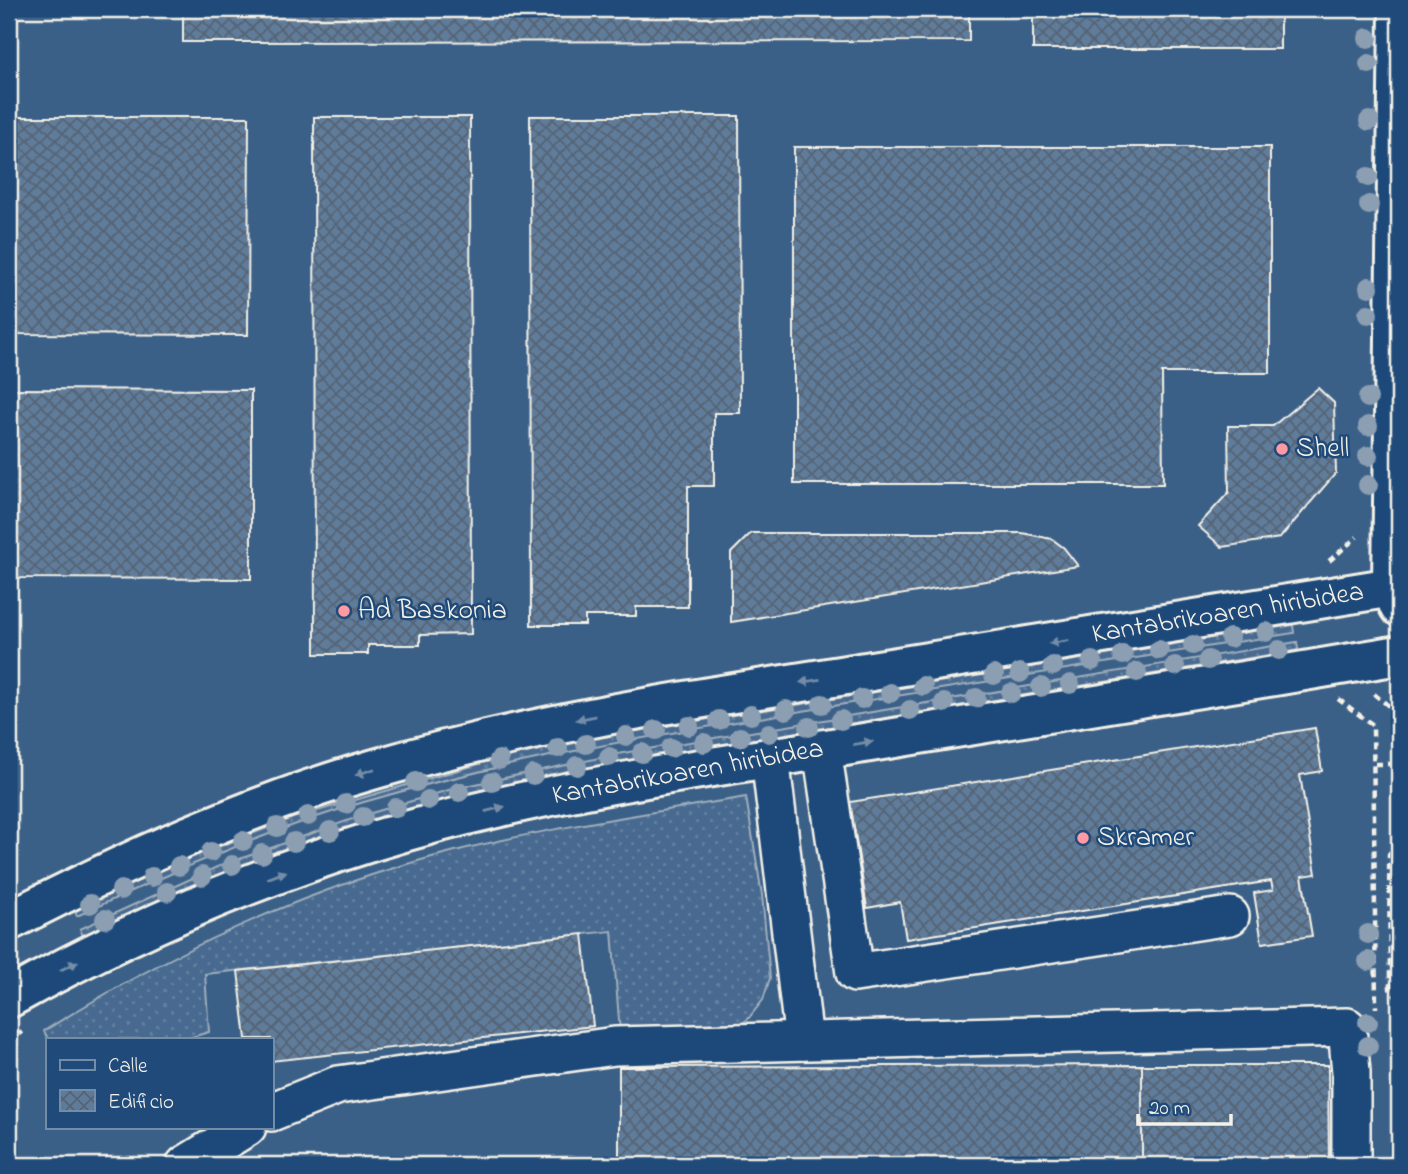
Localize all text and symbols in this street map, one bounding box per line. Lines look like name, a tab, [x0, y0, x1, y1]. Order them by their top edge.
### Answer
place label: Shell	[1296, 429, 1349, 470]
marker: Shell	[1274, 441, 1290, 457]
street label: Kantabrikoaren hiribidea	[1089, 572, 1367, 656]
place label: Ad Baskonia	[358, 591, 507, 632]
marker: Ad Baskonia	[336, 603, 352, 619]
one-way arrow	[1048, 637, 1070, 648]
one-way arrow	[799, 676, 821, 687]
one-way arrow	[575, 713, 597, 724]
street label: Kantabrikoaren hiribidea	[549, 729, 827, 817]
one-way arrow	[852, 737, 874, 748]
one-way arrow	[354, 767, 375, 778]
one-way arrow	[484, 803, 506, 814]
place label: Skramer	[1097, 818, 1194, 859]
marker: Skramer	[1075, 830, 1091, 846]
one-way arrow	[267, 869, 288, 880]
one-way arrow	[59, 960, 79, 971]
legend	[46, 1038, 273, 1128]
text: Calle	[108, 1052, 148, 1082]
scale bar	[1138, 1083, 1231, 1127]
text: Edificio	[108, 1088, 174, 1118]
text: 20 m	[1149, 1094, 1190, 1124]

